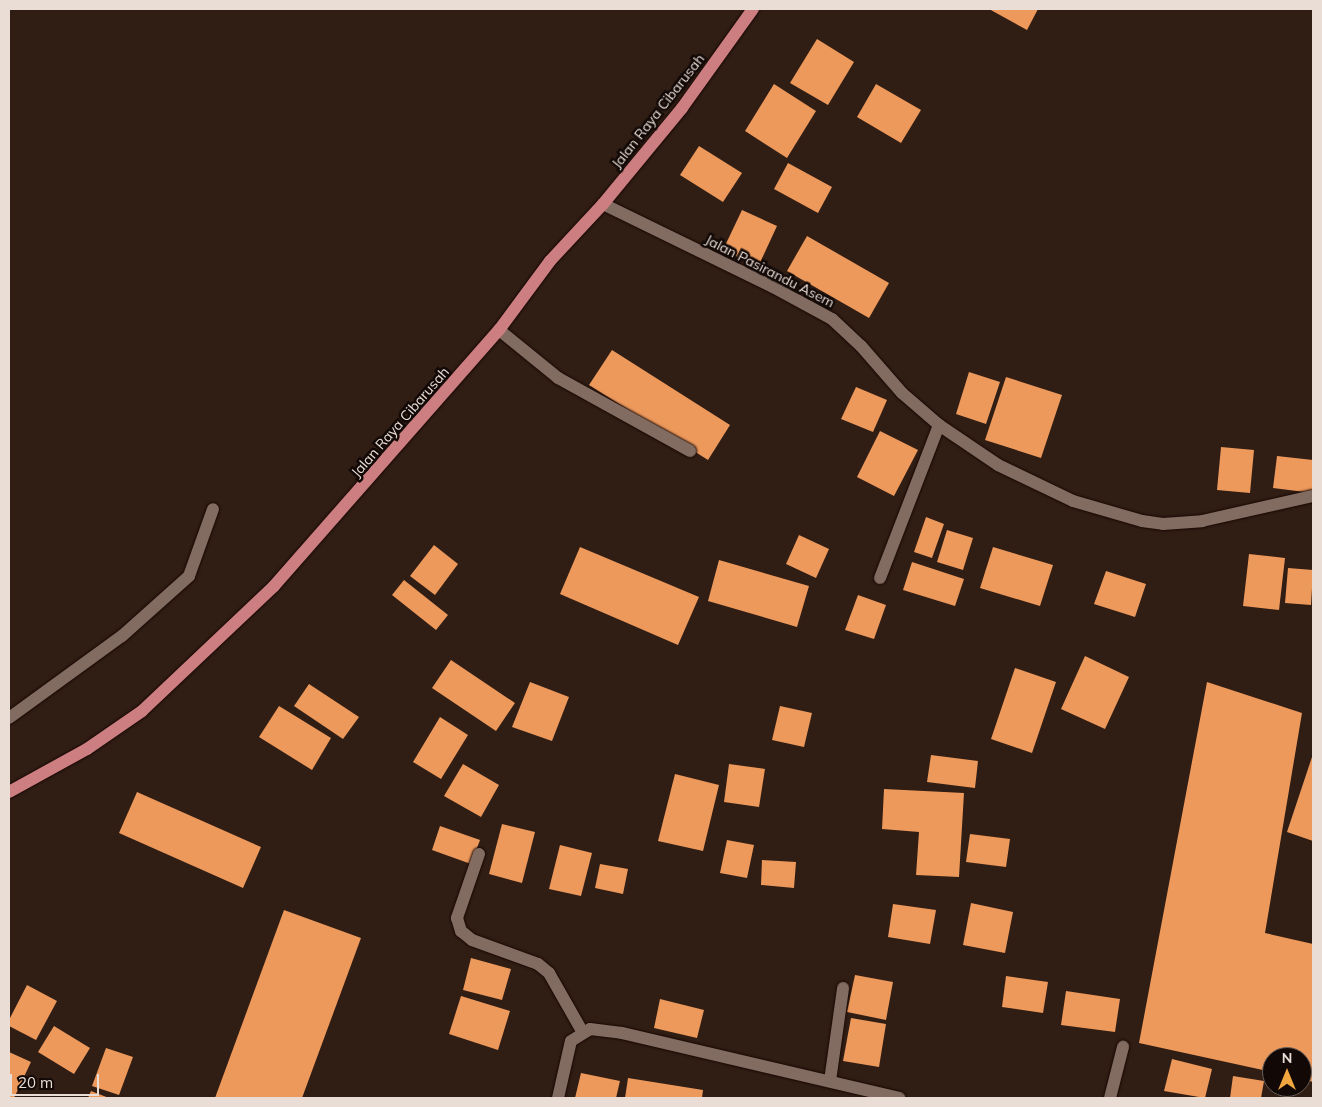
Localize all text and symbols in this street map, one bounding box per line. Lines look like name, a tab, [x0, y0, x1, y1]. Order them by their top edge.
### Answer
street label: Jalan Raya Cibarusah	[608, 51, 708, 171]
street label: Jalan Pasirandu Asem	[703, 231, 837, 311]
street label: Jalan Raya Cibarusah	[348, 364, 452, 480]
north arrow	[1262, 1047, 1312, 1097]
text: N	[1282, 1049, 1292, 1067]
scale bar	[12, 1064, 101, 1096]
text: 20 m	[18, 1073, 53, 1092]

